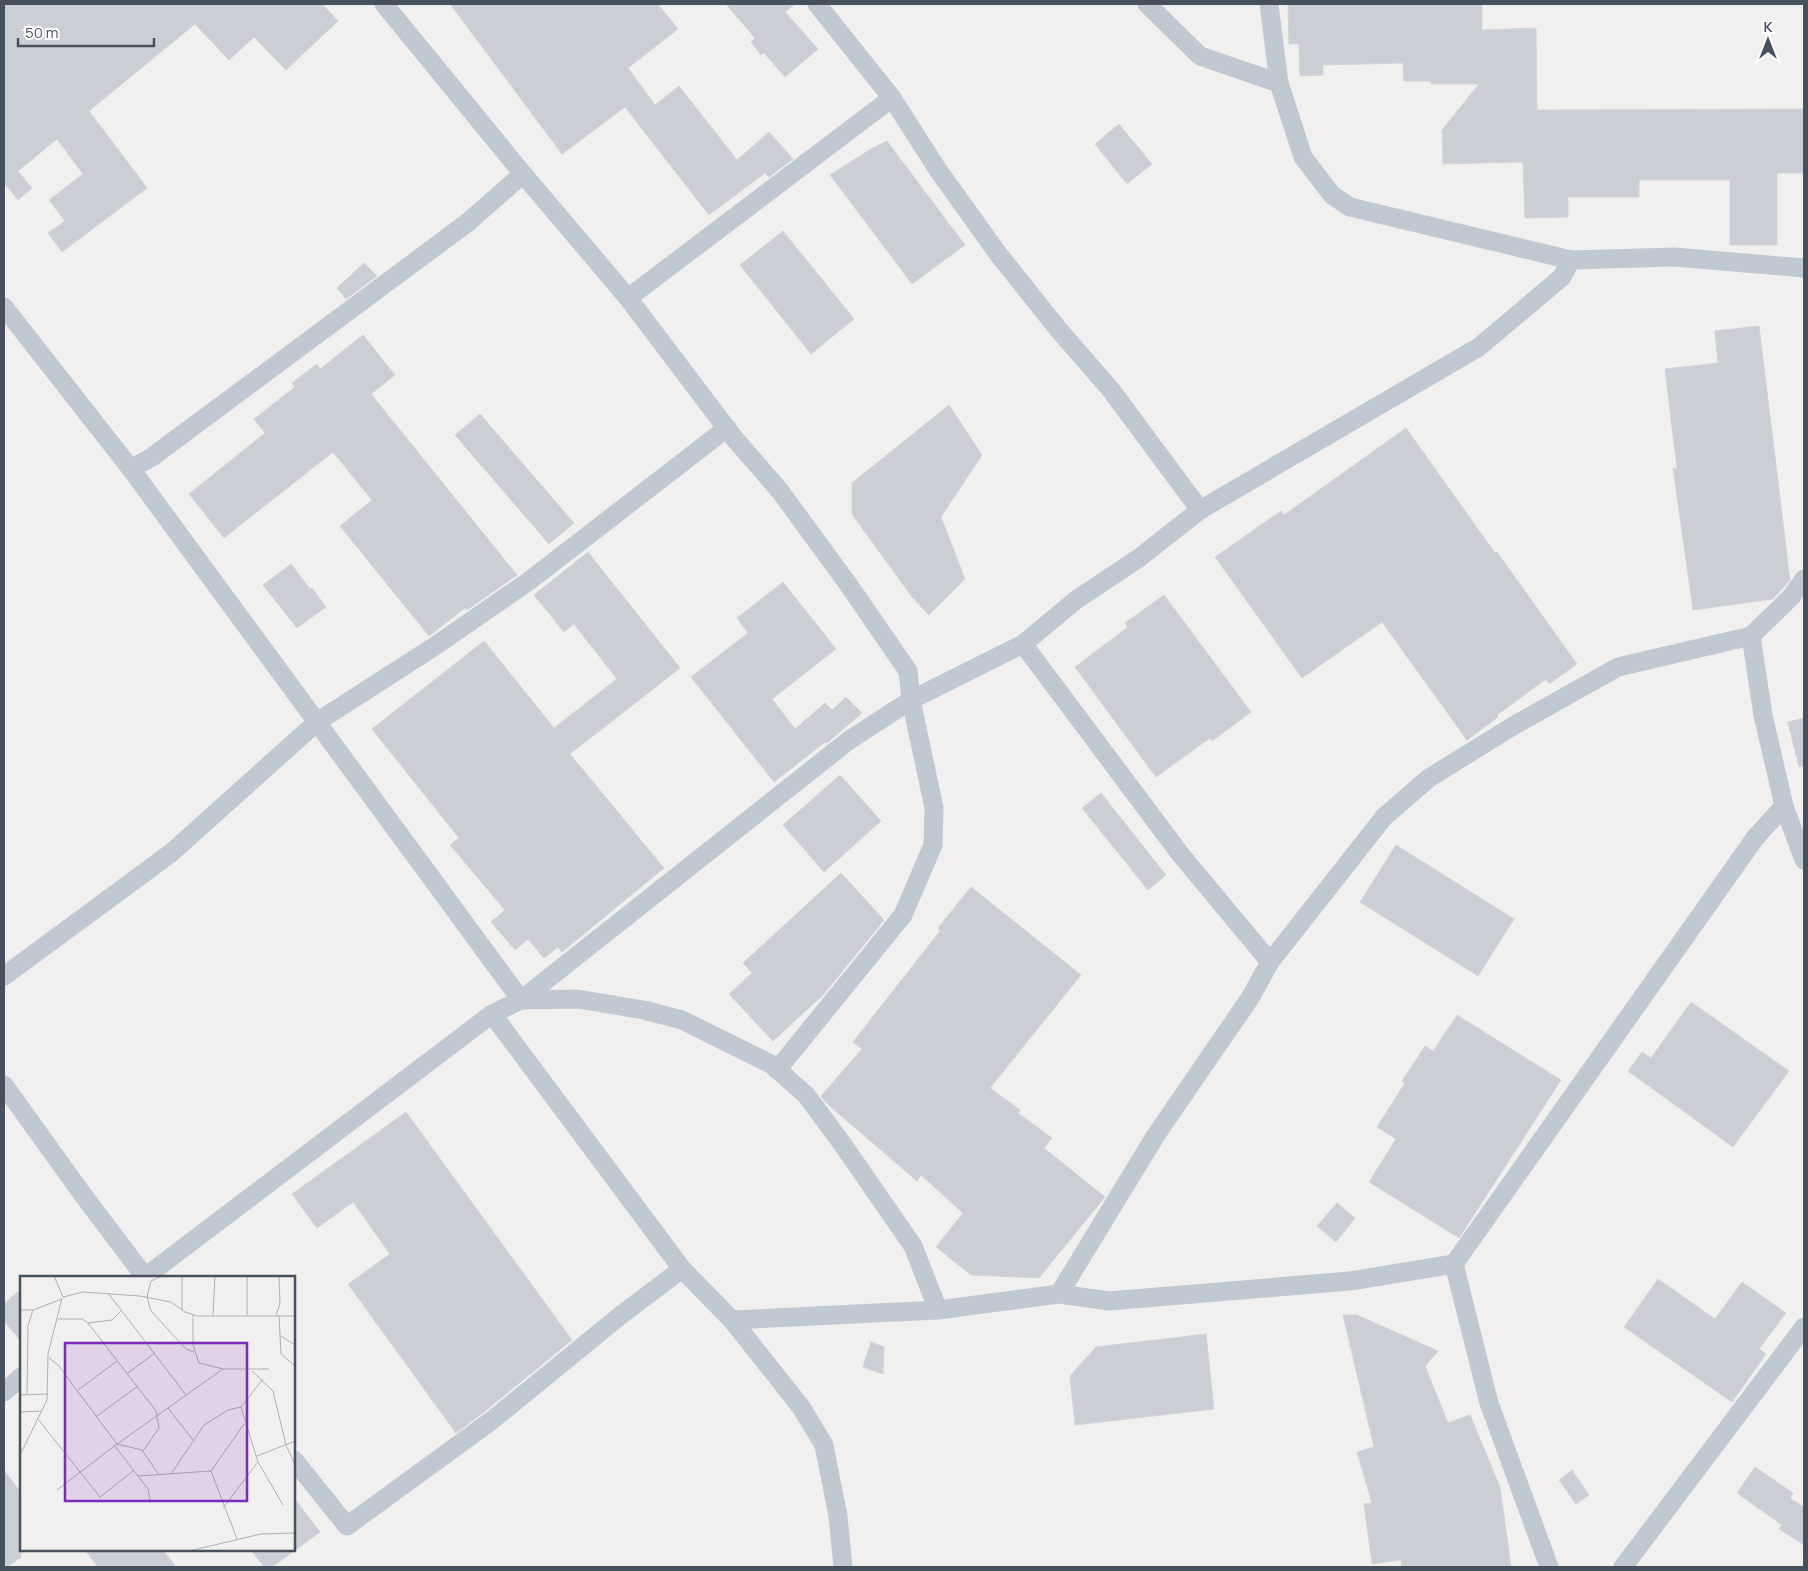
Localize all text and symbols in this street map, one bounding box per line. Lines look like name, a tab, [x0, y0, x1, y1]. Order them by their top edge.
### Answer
scale bar	[18, 15, 154, 47]
north arrow	[1743, 15, 1793, 65]
text: K	[1763, 17, 1773, 36]
text: 50 m	[25, 22, 59, 43]
inset map	[20, 1276, 295, 1551]

